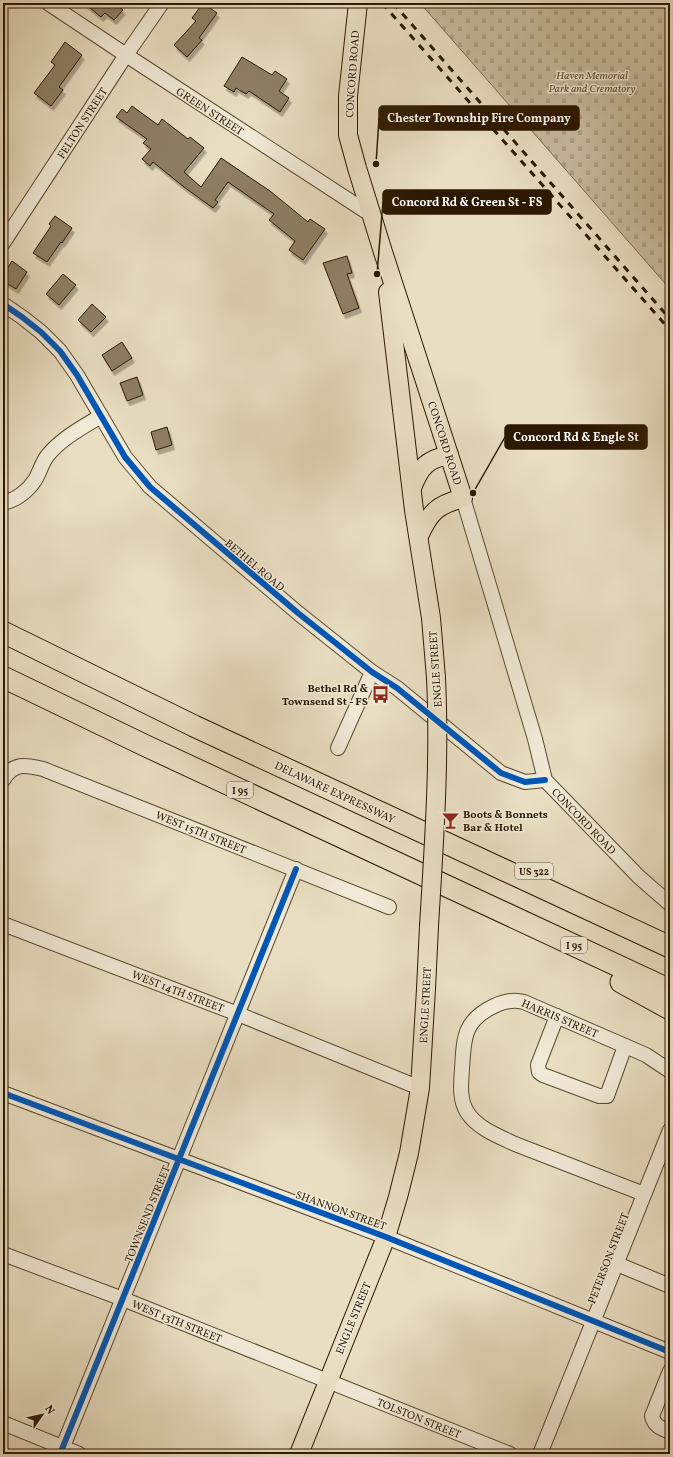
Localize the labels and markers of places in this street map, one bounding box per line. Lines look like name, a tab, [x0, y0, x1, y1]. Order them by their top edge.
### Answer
callout: Chester Township Fire Company	[379, 106, 579, 130]
callout: Concord Rd & Green St - FS	[383, 190, 551, 214]
callout: Concord Rd & Engle St	[505, 425, 647, 449]
place label: Bethel Rd & Townsend St - FS	[282, 682, 368, 710]
bus stop icon: Bethel Rd & Townsend St - FS	[371, 684, 391, 704]
place label: Boots & Bonnets Bar & Hotel	[463, 808, 548, 836]
bar icon: Boots & Bonnets Bar & Hotel	[440, 810, 460, 830]

